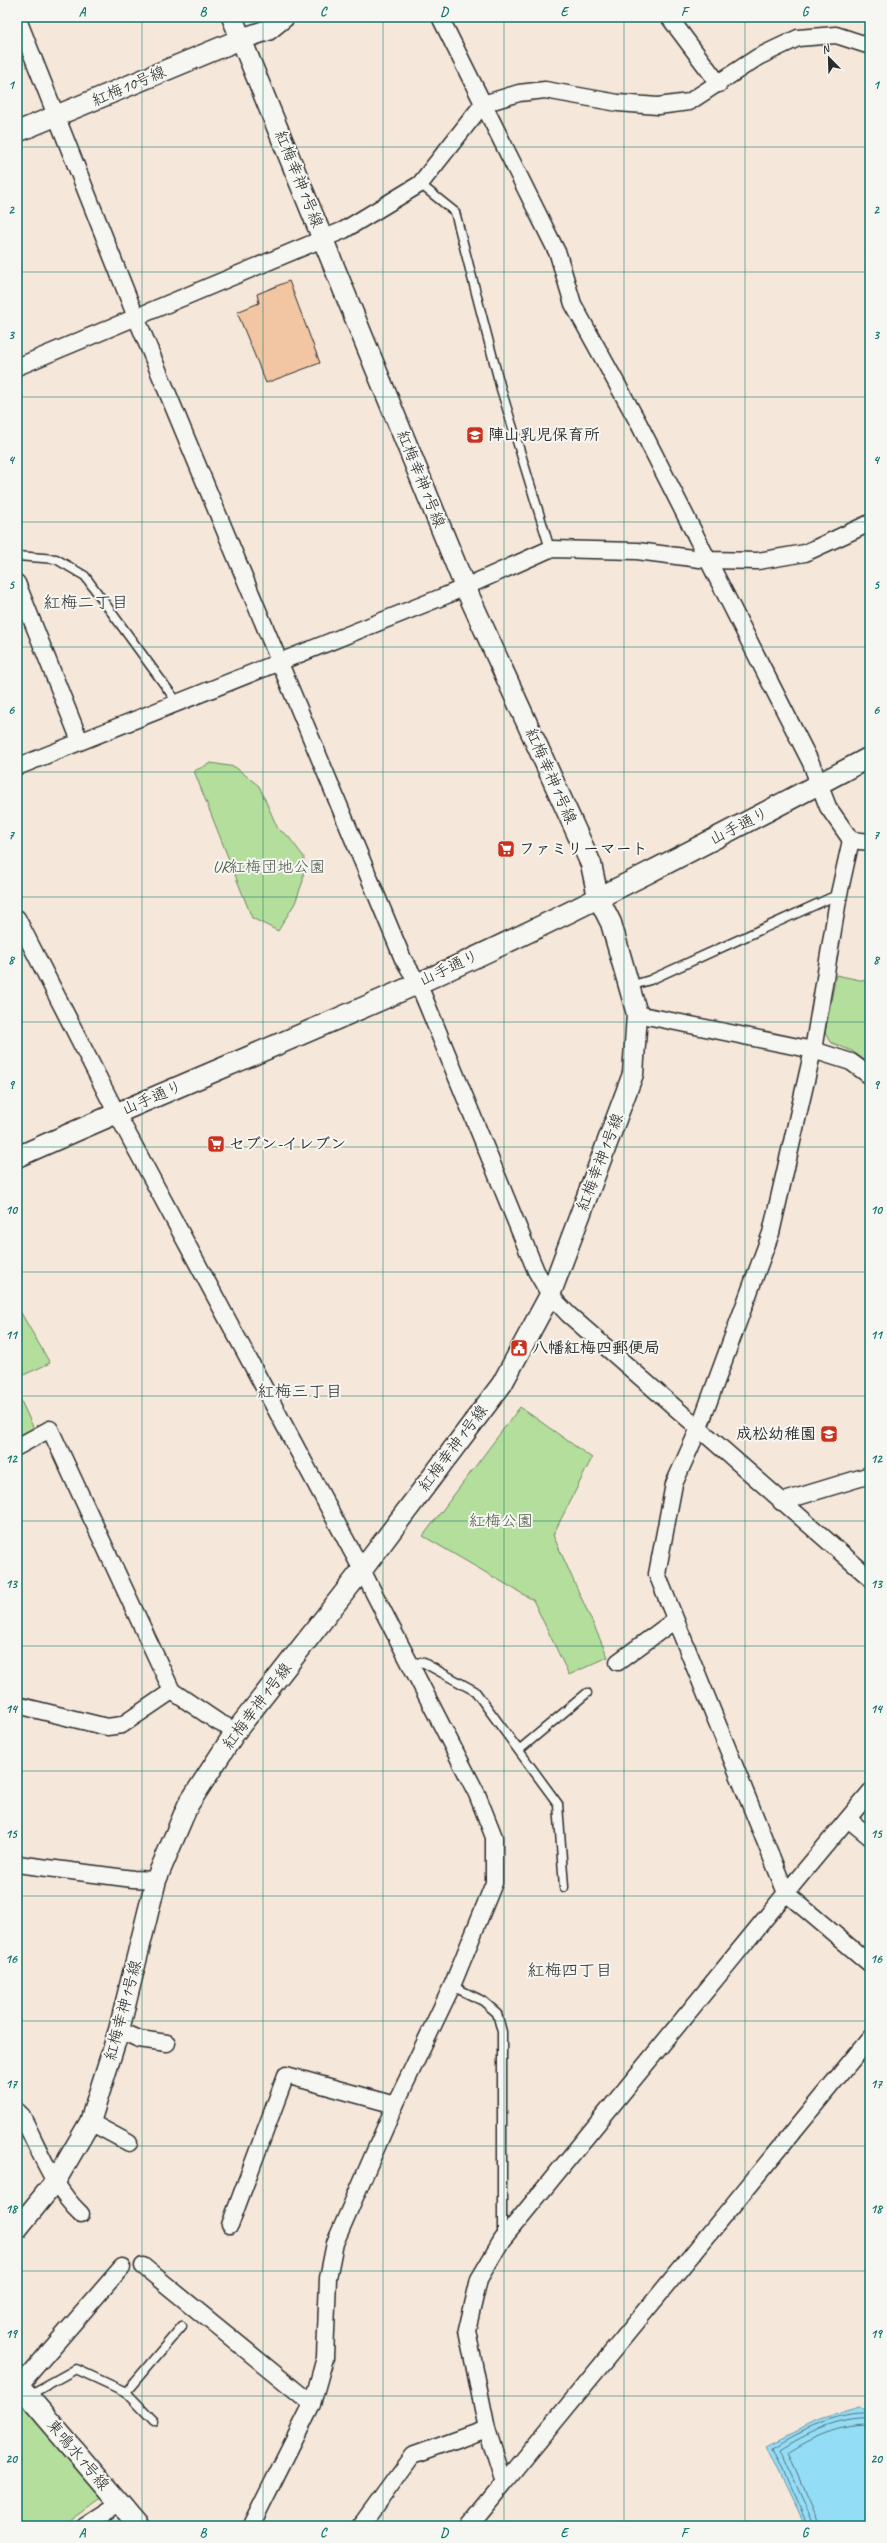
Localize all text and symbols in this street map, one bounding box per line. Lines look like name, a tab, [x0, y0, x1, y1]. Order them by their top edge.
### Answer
text: A	[79, 4, 87, 20]
text: B	[200, 4, 208, 20]
text: C	[320, 4, 328, 20]
text: D	[440, 4, 449, 20]
text: E	[561, 4, 570, 20]
text: F	[681, 4, 690, 20]
text: G	[802, 4, 810, 20]
north arrow	[809, 38, 849, 78]
text: N	[819, 40, 833, 57]
street label: 紅梅10号線	[89, 61, 169, 111]
text: 1	[8, 77, 16, 93]
text: 1	[873, 77, 881, 93]
street label: 紅梅幸神1号線	[270, 127, 328, 231]
text: 2	[8, 202, 15, 218]
text: 2	[873, 202, 880, 218]
text: 3	[8, 327, 15, 343]
text: 3	[873, 327, 880, 343]
school or university icon: 陣山乳児保育所	[465, 425, 485, 445]
place label: 陣山乳児保育所	[488, 425, 600, 445]
street label: 紅梅幸神1号線	[392, 427, 450, 531]
text: 4	[8, 452, 16, 468]
text: 4	[873, 452, 881, 468]
text: 5	[8, 577, 15, 593]
text: 5	[873, 577, 880, 593]
district label: 紅梅二丁目	[44, 592, 129, 613]
text: 6	[8, 702, 15, 718]
text: 6	[873, 702, 880, 718]
street label: 紅梅幸神1号線	[521, 725, 581, 827]
street label: 山手通り	[706, 803, 772, 849]
text: 7	[8, 827, 15, 843]
text: 7	[873, 827, 880, 843]
supermarket icon: ファミリーマート	[496, 839, 516, 859]
place label: ファミリーマート	[519, 839, 648, 859]
park label: UR紅梅団地公園	[213, 857, 325, 877]
street label: 山手通り	[416, 945, 482, 991]
text: 8	[8, 952, 16, 968]
text: 8	[873, 952, 881, 968]
street label: 山手通り	[119, 1076, 185, 1120]
text: 9	[8, 1077, 15, 1093]
text: 9	[873, 1077, 880, 1093]
street label: 紅梅幸神1号線	[572, 1110, 628, 1214]
supermarket icon: セブン-イレブン	[206, 1134, 226, 1154]
place label: セブン-イレブン	[229, 1134, 346, 1154]
text: 10	[5, 1202, 18, 1218]
text: 10	[870, 1202, 883, 1218]
text: 11	[5, 1327, 19, 1343]
text: 11	[870, 1327, 884, 1343]
public building icon: 八幡紅梅四郵便局	[509, 1338, 529, 1358]
place label: 八幡紅梅四郵便局	[532, 1338, 660, 1358]
district label: 紅梅三丁目	[258, 1381, 343, 1402]
street label: 紅梅幸神1号線	[414, 1401, 492, 1495]
place label: 成松幼稚園	[736, 1424, 816, 1444]
school or university icon: 成松幼稚園	[819, 1424, 839, 1444]
text: 12	[5, 1451, 18, 1467]
text: 12	[870, 1451, 883, 1467]
park label: 紅梅公園	[469, 1511, 533, 1531]
text: 13	[5, 1576, 18, 1592]
text: 13	[870, 1576, 883, 1592]
street label: 紅梅幸神1号線	[218, 1659, 296, 1753]
text: 14	[5, 1701, 19, 1717]
text: 14	[870, 1701, 884, 1717]
text: 15	[5, 1826, 18, 1842]
text: 15	[870, 1826, 883, 1842]
text: 16	[5, 1951, 18, 1967]
text: 16	[870, 1951, 883, 1967]
street label: 紅梅幸神1号線	[100, 1958, 146, 2062]
district label: 紅梅四丁目	[528, 1960, 613, 1981]
text: 17	[5, 2076, 18, 2092]
text: 17	[870, 2076, 883, 2092]
text: 18	[5, 2201, 19, 2217]
text: 18	[870, 2201, 884, 2217]
text: 19	[5, 2326, 18, 2342]
text: 19	[870, 2326, 883, 2342]
street label: 東鳴水1号線	[42, 2415, 114, 2495]
text: 20	[5, 2451, 18, 2467]
text: 20	[870, 2451, 883, 2467]
text: A	[79, 2525, 87, 2541]
text: B	[200, 2525, 208, 2541]
text: C	[320, 2525, 328, 2541]
text: D	[440, 2525, 449, 2541]
text: E	[561, 2525, 570, 2541]
text: F	[681, 2525, 690, 2541]
text: G	[802, 2525, 810, 2541]

